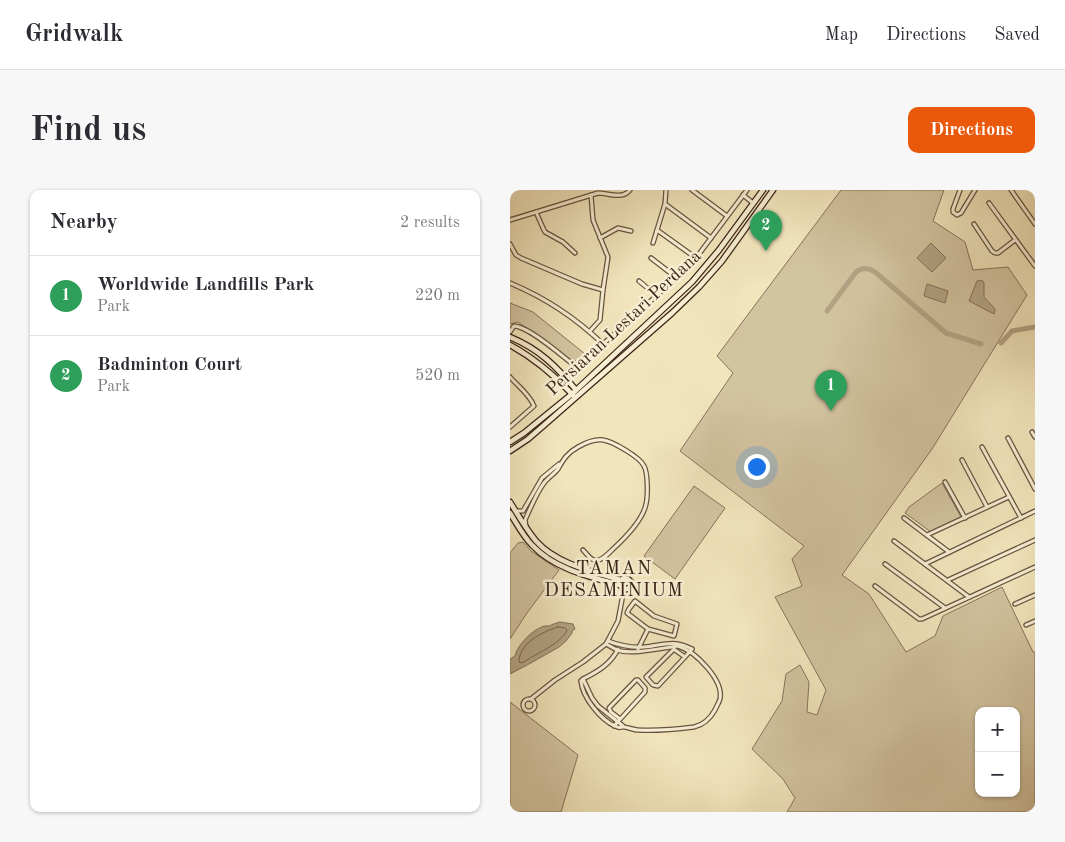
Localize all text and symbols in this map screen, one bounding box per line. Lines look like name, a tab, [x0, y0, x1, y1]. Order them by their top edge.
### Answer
text: Gridwalk	[25, 23, 123, 47]
text: Map	[825, 26, 858, 44]
text: Directions	[886, 26, 966, 44]
text: Saved	[994, 26, 1040, 44]
button: Directions	[908, 107, 1035, 153]
text: Find us	[30, 113, 146, 148]
pin: 2	[750, 210, 782, 251]
text: Nearby	[50, 212, 118, 233]
text: 2 results	[400, 215, 460, 231]
street label: Persiaran Lestari Perdana	[543, 247, 705, 399]
text: Worldwide Landfills Park	[97, 276, 314, 295]
text: 1	[61, 288, 71, 304]
text: 220 m	[415, 288, 460, 304]
text: Park	[97, 299, 130, 315]
text: Badminton Court	[97, 356, 242, 375]
text: 2	[61, 368, 71, 384]
text: 520 m	[415, 368, 460, 384]
pin: 1	[815, 370, 847, 411]
text: Park	[97, 379, 130, 395]
your location	[744, 454, 770, 480]
district label: TAMAN DESAMINIUM	[544, 560, 684, 601]
map controls	[975, 707, 1020, 797]
button: +	[975, 707, 1020, 752]
button: −	[975, 752, 1020, 797]

